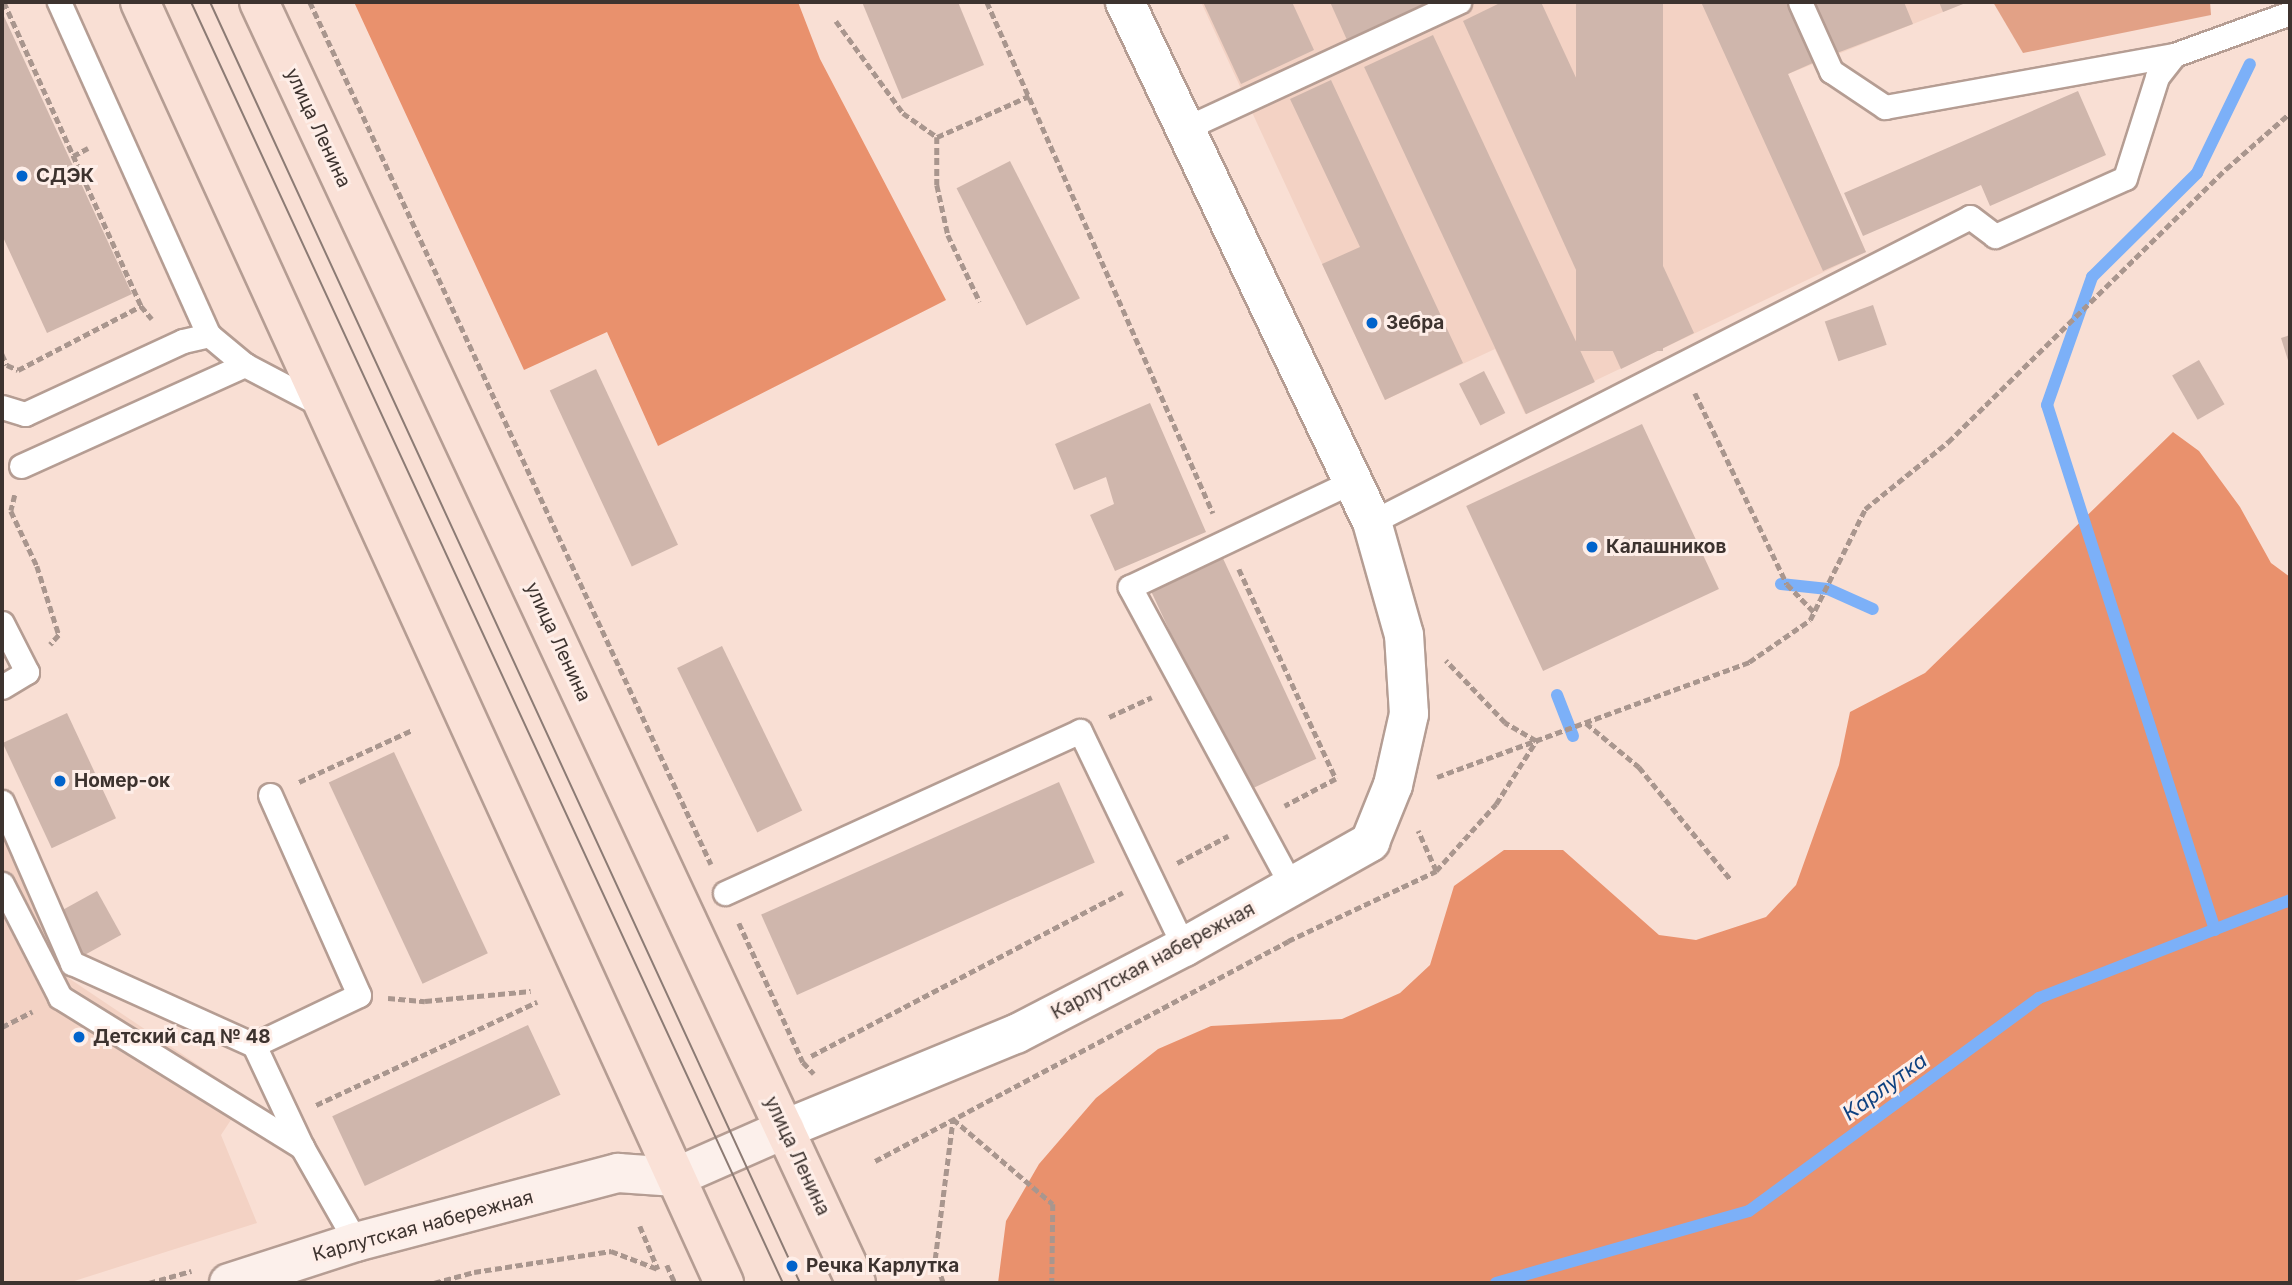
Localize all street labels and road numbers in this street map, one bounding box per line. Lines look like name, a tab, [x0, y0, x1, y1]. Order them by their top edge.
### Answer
street label: улица Ленина	[280, 65, 356, 191]
street label: улица Ленина	[520, 579, 596, 705]
street label: Карлутская набережная	[1047, 898, 1259, 1024]
street label: улица Ленина	[759, 1093, 835, 1219]
street label: Карлутская набережная	[310, 1186, 536, 1266]

